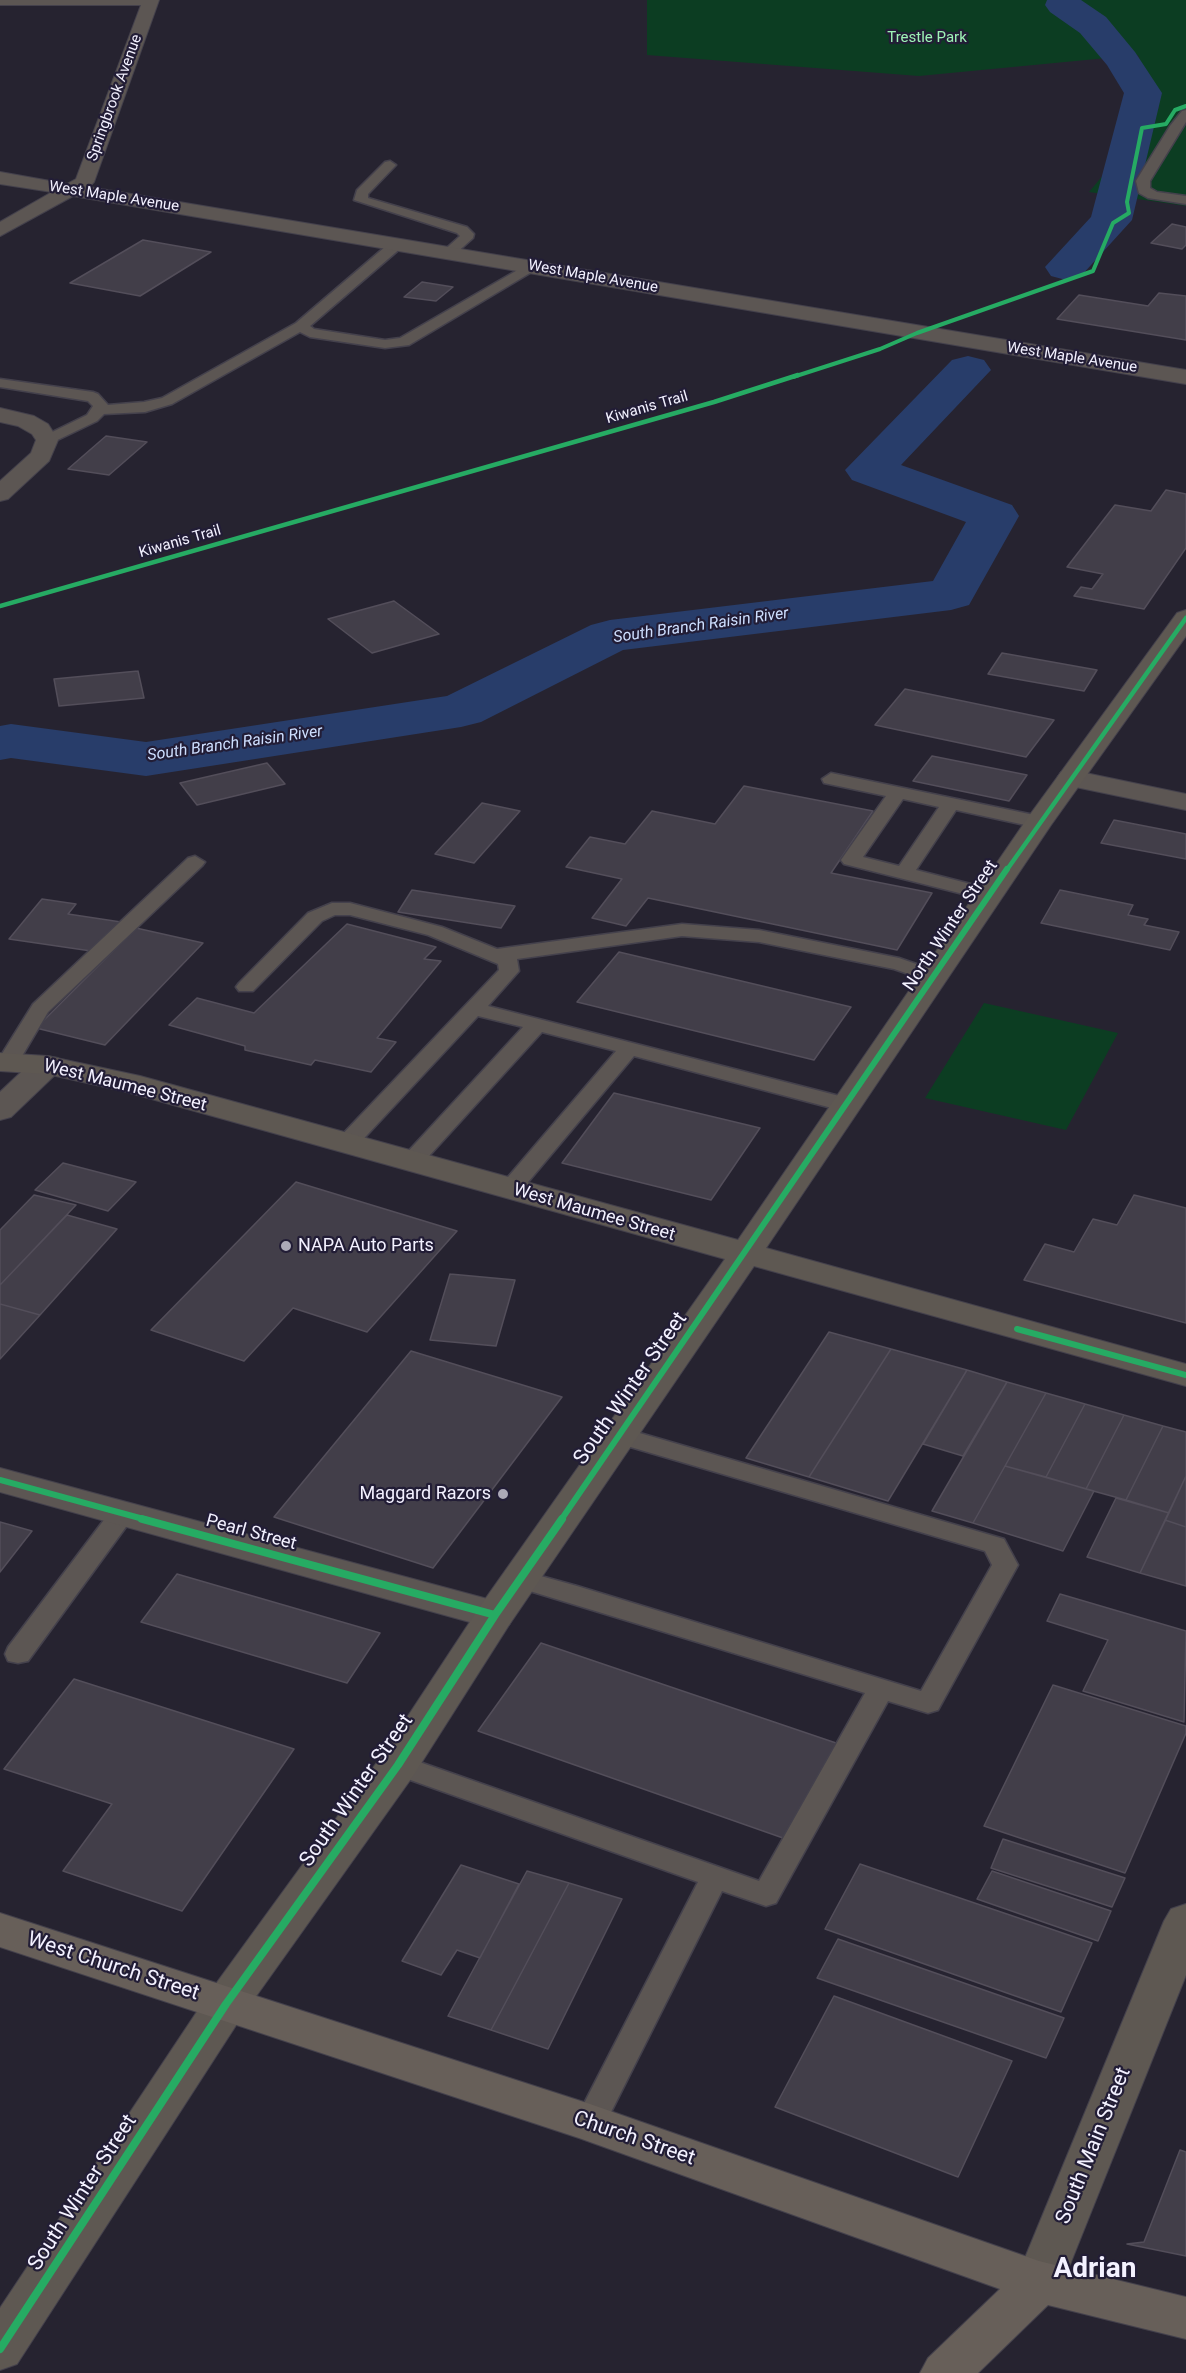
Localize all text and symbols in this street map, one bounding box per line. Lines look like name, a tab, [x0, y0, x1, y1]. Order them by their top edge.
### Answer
park label: Trestle Park	[887, 29, 967, 47]
street label: Springbrook Avenue	[84, 32, 146, 164]
street label: West Maple Avenue	[48, 178, 180, 216]
street label: West Maple Avenue	[527, 257, 659, 297]
street label: West Maple Avenue	[1006, 339, 1138, 377]
street label: Kiwanis Trail	[604, 388, 690, 428]
street label: Kiwanis Trail	[137, 522, 223, 562]
water label: South Branch Raisin River	[612, 604, 790, 648]
water label: South Branch Raisin River	[146, 722, 324, 766]
street label: North Winter Street	[899, 856, 1003, 996]
street label: West Maumee Street	[41, 1055, 209, 1117]
street label: West Maumee Street	[511, 1180, 677, 1246]
place label: NAPA Auto Parts	[298, 1235, 434, 1257]
marker: NAPA Auto Parts	[279, 1239, 293, 1253]
street label: South Winter Street	[569, 1308, 693, 1470]
place label: Maggard Razors	[360, 1483, 491, 1505]
marker: Maggard Razors	[496, 1487, 510, 1501]
street label: Pearl Street	[203, 1511, 299, 1555]
street label: South Winter Street	[295, 1710, 419, 1872]
street label: West Church Street	[24, 1927, 202, 2007]
street label: South Main Street	[1051, 2064, 1137, 2228]
street label: Church Street	[570, 2106, 698, 2172]
street label: South Winter Street	[23, 2110, 143, 2276]
district label: Adrian	[1054, 2253, 1136, 2287]

